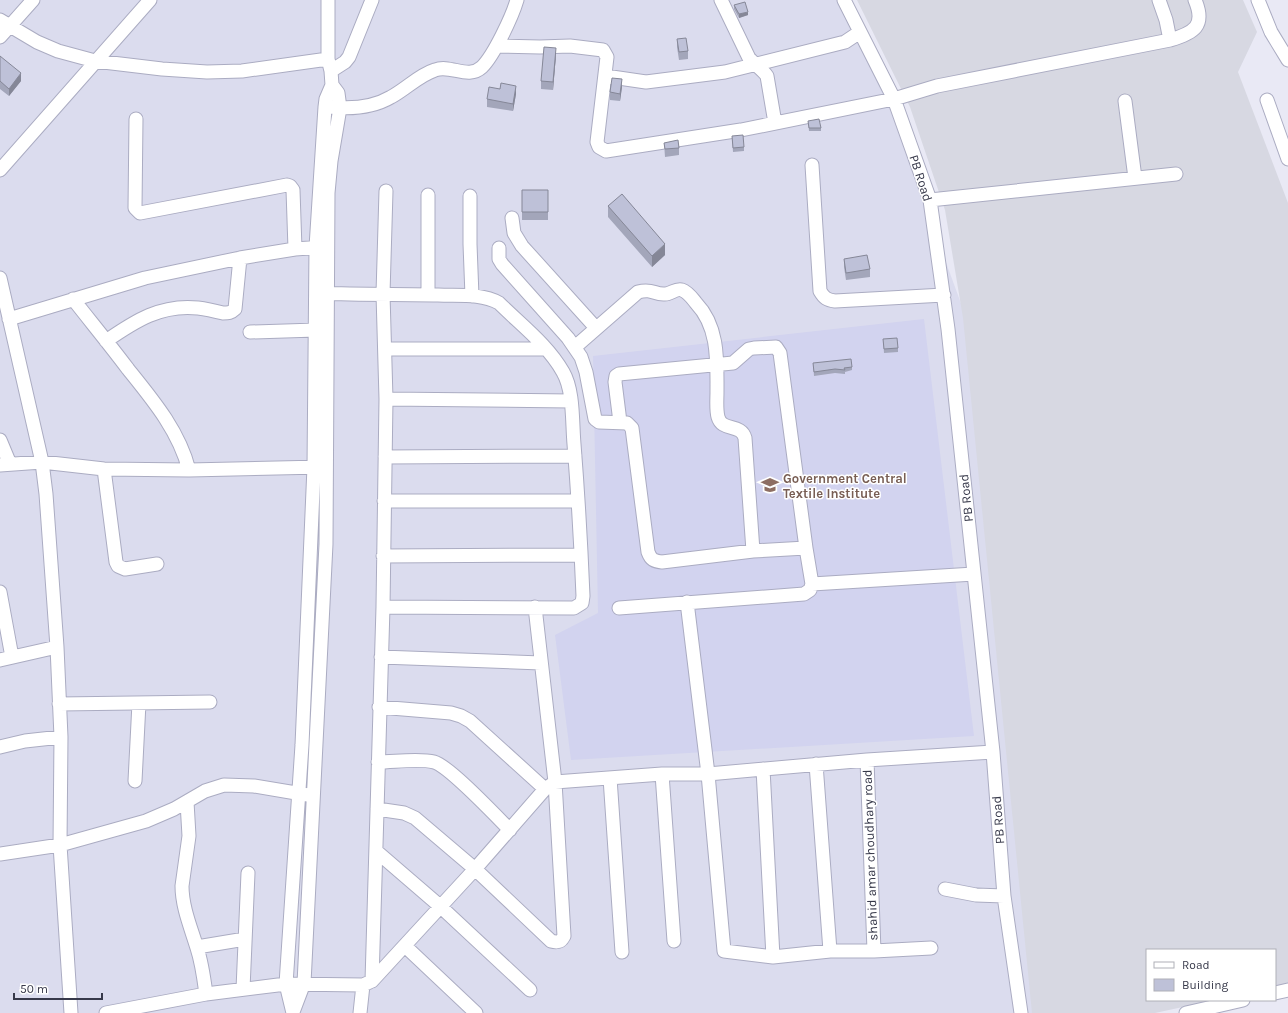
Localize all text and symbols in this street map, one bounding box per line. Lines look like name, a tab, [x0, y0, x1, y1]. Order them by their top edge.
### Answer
street label: PB Road	[906, 153, 936, 203]
place label: Government Central Textile Institute	[783, 471, 907, 501]
street label: PB Road	[956, 473, 976, 523]
school or university icon: Government Central Textile Institute	[760, 475, 780, 495]
street label: shahid amar choudhary road	[860, 769, 880, 941]
street label: PB Road	[989, 795, 1007, 845]
legend	[1146, 949, 1276, 1001]
text: Road	[1182, 958, 1210, 972]
scale bar	[14, 975, 102, 1001]
text: Building	[1182, 978, 1229, 992]
text: 50 m	[20, 982, 48, 996]

